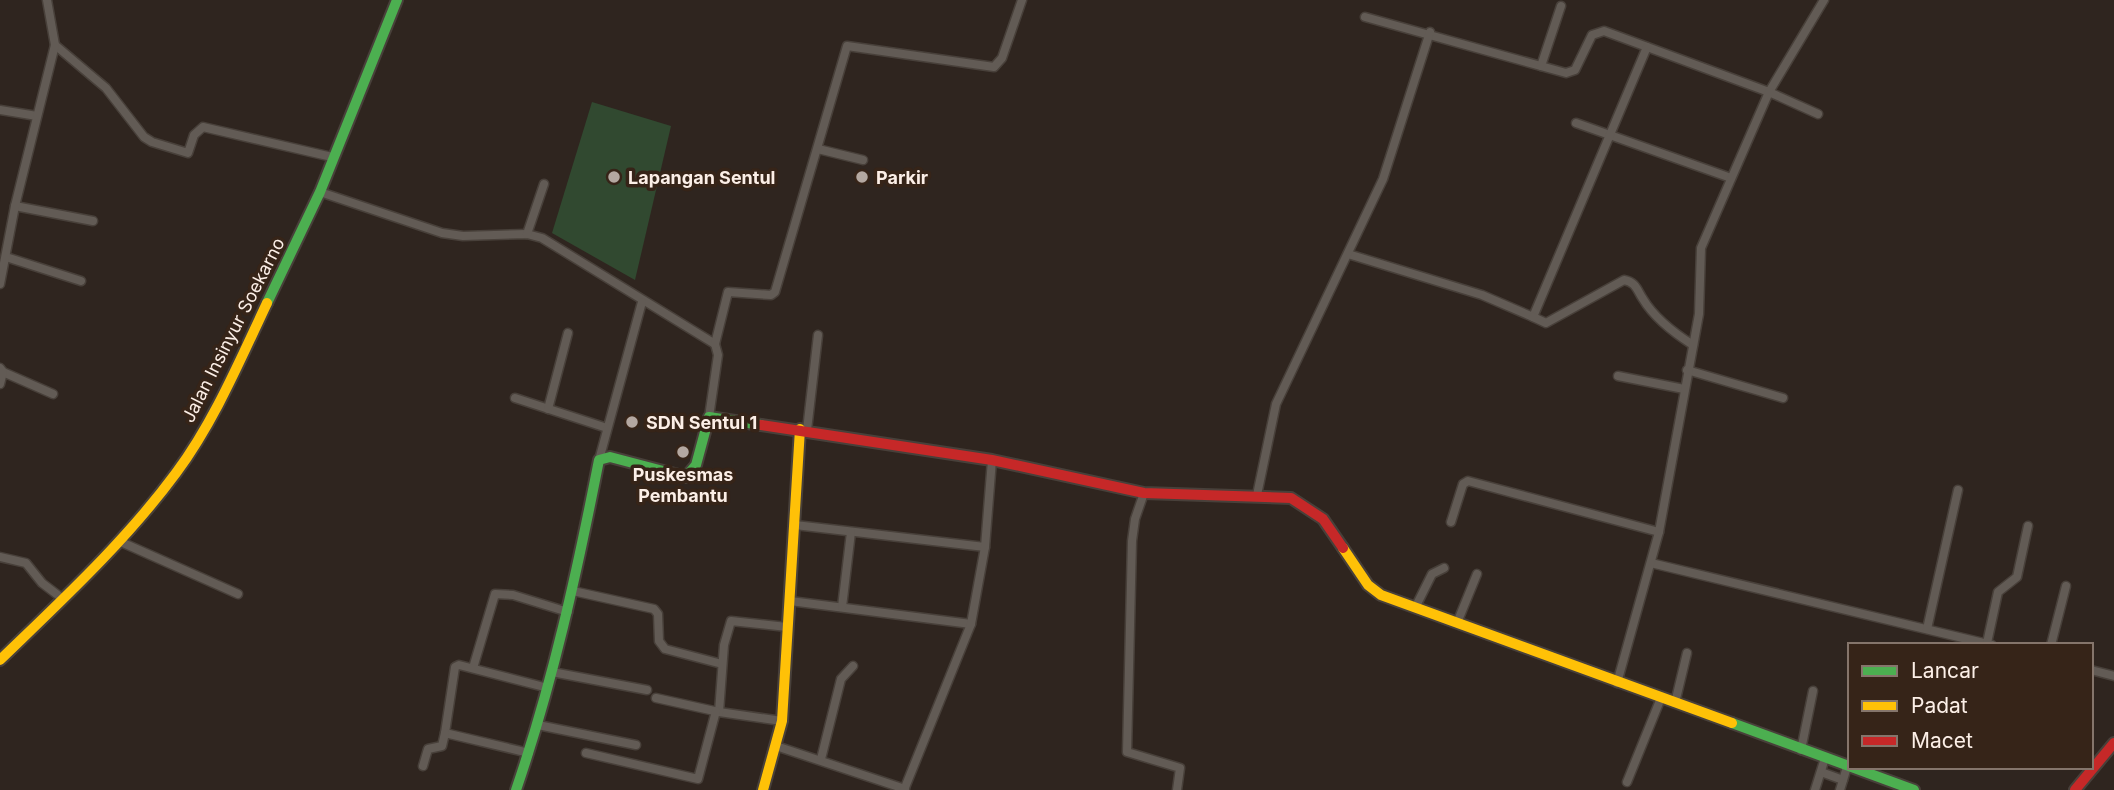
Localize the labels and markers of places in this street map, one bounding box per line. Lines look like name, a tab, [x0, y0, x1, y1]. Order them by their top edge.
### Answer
place label: Lapangan Sentul	[628, 167, 776, 188]
place label: Parkir	[876, 167, 928, 188]
marker: Lapangan Sentul	[606, 169, 622, 185]
marker: Parkir	[854, 169, 870, 185]
place label: SDN Sentul 1	[646, 412, 757, 433]
marker: SDN Sentul 1	[624, 414, 640, 430]
marker: Puskesmas Pembantu	[675, 444, 691, 460]
place label: Puskesmas Pembantu	[633, 464, 733, 506]

